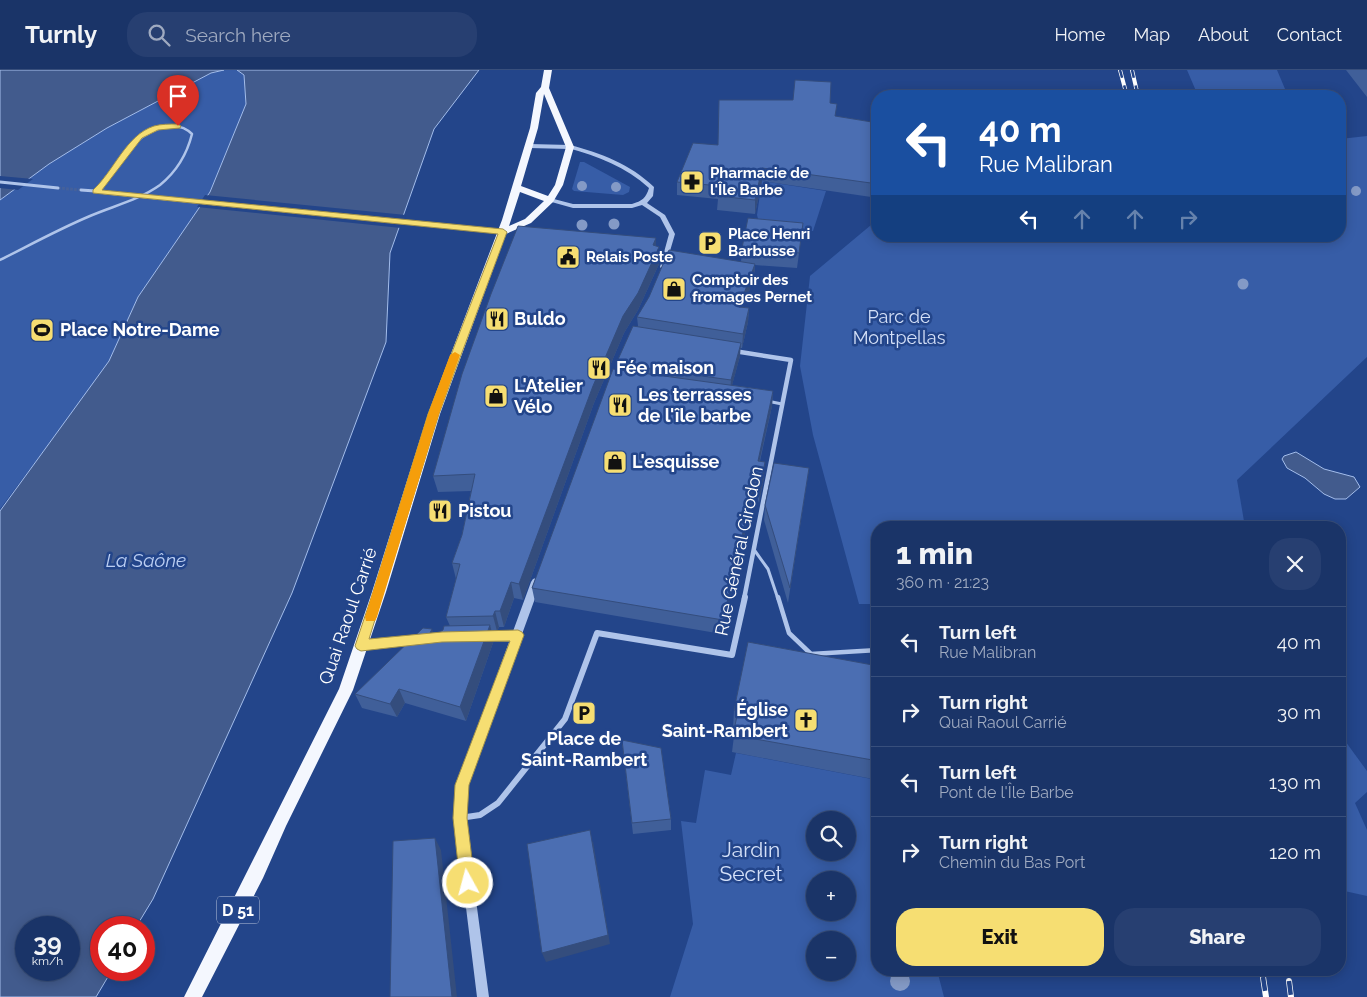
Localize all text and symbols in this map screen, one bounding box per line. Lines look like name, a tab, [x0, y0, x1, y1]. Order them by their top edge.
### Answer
search box	[127, 12, 477, 57]
text: Turnly	[25, 20, 97, 49]
icon: search	[145, 21, 173, 49]
text: Search here	[185, 24, 291, 46]
text: Home	[1054, 24, 1105, 45]
text: Map	[1133, 24, 1170, 45]
text: About	[1198, 24, 1249, 45]
text: Contact	[1277, 24, 1342, 45]
pin	[157, 75, 199, 126]
icon: arrive	[164, 82, 192, 110]
text: 40 m	[979, 109, 1061, 150]
icon: left	[896, 110, 961, 175]
text: Rue Malibran	[979, 151, 1113, 177]
place label: Pharmacie de l'Île Barbe	[710, 164, 809, 199]
pharmacy icon: Pharmacie de l'Île Barbe	[679, 169, 705, 195]
icon: left	[1015, 205, 1043, 233]
icon: ahead	[1068, 205, 1096, 233]
icon: ahead	[1121, 205, 1149, 233]
icon: right	[1174, 205, 1202, 233]
place label: Place Henri Barbusse	[728, 225, 810, 260]
parking icon: Place Henri Barbusse	[697, 230, 723, 256]
public building icon: Relais Poste	[555, 244, 581, 270]
place label: Relais Poste	[586, 248, 673, 266]
place label: Comptoir des fromages Pernet	[692, 271, 812, 306]
shop icon: Comptoir des fromages Pernet	[661, 276, 687, 302]
restaurant icon: Buldo	[484, 306, 510, 332]
park label: Parc de Montpellas	[853, 306, 946, 348]
place label: Buldo	[514, 308, 566, 329]
sports icon: Place Notre-Dame	[29, 317, 55, 343]
place label: Place Notre-Dame	[60, 319, 220, 340]
restaurant icon: Fée maison	[586, 355, 612, 381]
place label: Fée maison	[616, 357, 714, 378]
place label: L'Atelier Vélo	[514, 375, 583, 417]
shop icon: L'Atelier Vélo	[483, 383, 509, 409]
place label: Les terrasses de l'île barbe	[638, 384, 752, 426]
restaurant icon: Les terrasses de l'île barbe	[607, 392, 633, 418]
shop icon: L'esquisse	[602, 449, 628, 475]
place label: L'esquisse	[632, 451, 720, 472]
street label: Rue Général Girodon	[710, 464, 767, 638]
restaurant icon: Pistou	[427, 498, 453, 524]
place label: Pistou	[458, 500, 511, 521]
text: 1 min	[896, 536, 973, 571]
button: close	[1269, 538, 1321, 590]
street label: Quai Raoul Carrié	[314, 544, 381, 687]
water label: La Saône	[106, 549, 186, 571]
text: 360 m · 21:23	[896, 573, 989, 592]
text: Turn left	[939, 621, 1016, 643]
icon: left	[896, 628, 924, 656]
text: 40 m	[1277, 631, 1321, 653]
text: Rue Malibran	[939, 643, 1036, 662]
text: Turn right	[939, 691, 1028, 713]
icon: right	[896, 698, 924, 726]
place label: Église Saint-Rambert	[662, 699, 788, 741]
parking icon: Place de Saint-Rambert	[571, 700, 597, 726]
text: 30 m	[1277, 701, 1321, 723]
church icon: Église Saint-Rambert	[793, 707, 819, 733]
text: Quai Raoul Carrié	[939, 713, 1067, 732]
place label: Place de Saint-Rambert	[521, 728, 647, 770]
text: Turn left	[939, 761, 1016, 783]
icon: left	[896, 768, 924, 796]
text: 130 m	[1269, 771, 1321, 793]
text: Pont de l'Île Barbe	[939, 783, 1074, 802]
map controls	[806, 811, 856, 981]
button: search	[806, 811, 856, 861]
text: Turn right	[939, 831, 1028, 853]
park label: Jardin Secret	[720, 837, 782, 886]
icon: right	[896, 838, 924, 866]
text: 120 m	[1269, 841, 1321, 863]
text: Chemin du Bas Port	[939, 853, 1085, 872]
position arrow	[441, 856, 493, 908]
button: +	[806, 871, 856, 921]
road number: D 51	[217, 896, 259, 924]
button: Exit	[896, 908, 1104, 966]
button: Share	[1114, 908, 1321, 966]
speed limit sign: 40	[90, 916, 155, 981]
text: 39	[33, 927, 62, 957]
button: −	[806, 931, 856, 981]
text: km/h	[32, 954, 63, 968]

